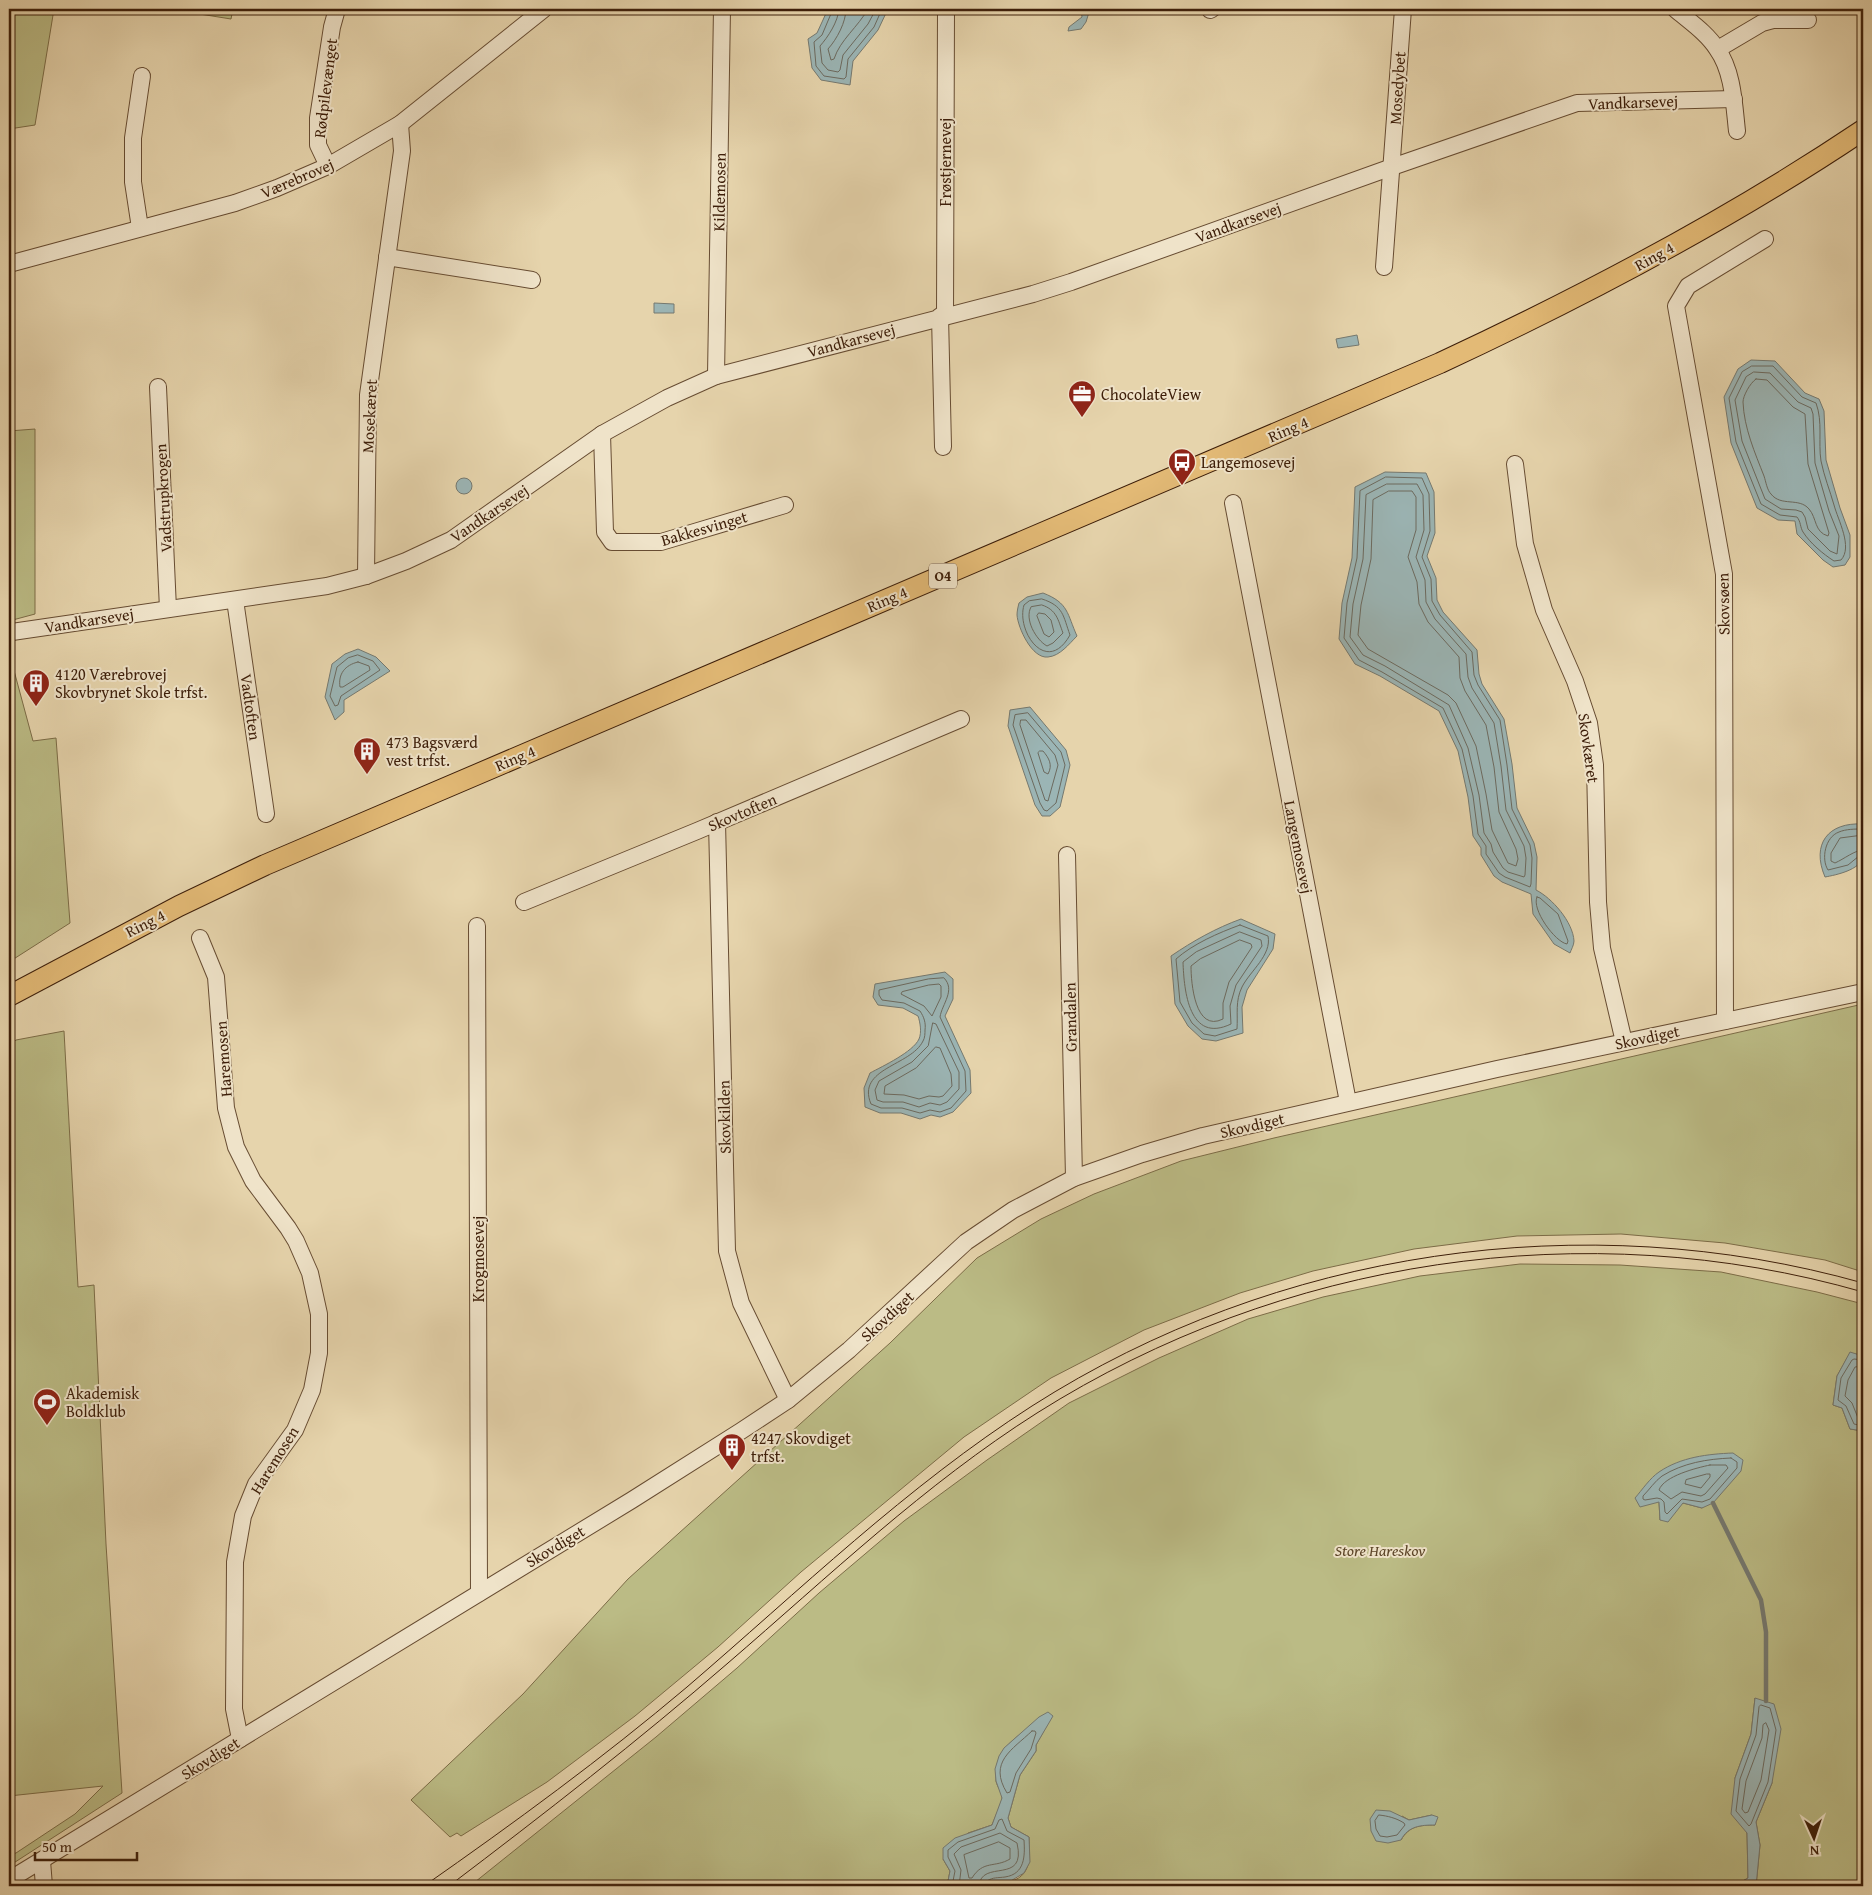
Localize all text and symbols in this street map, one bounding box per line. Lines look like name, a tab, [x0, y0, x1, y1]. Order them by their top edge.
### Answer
street label: Rødpilevænget	[307, 36, 343, 139]
street label: Mosedybet	[1382, 50, 1412, 125]
street label: Vandkarsevej	[1588, 88, 1678, 116]
street label: Frøstjernevej	[933, 118, 957, 206]
street label: Værebrovej	[257, 152, 337, 204]
street label: Kildemosen	[706, 152, 732, 231]
street label: Vandkarsevej	[1192, 195, 1284, 249]
street label: Ring 4	[1630, 235, 1678, 277]
street label: Vandkarsevej	[804, 317, 898, 363]
street label: Mosekæret	[355, 378, 383, 454]
office icon: ChocolateView	[1067, 379, 1097, 418]
place label: ChocolateView	[1101, 382, 1202, 406]
street label: Ring 4	[1264, 410, 1312, 448]
street label: Vadstrupkrogen	[148, 443, 178, 553]
bus stop icon: Langemosevej	[1167, 447, 1197, 486]
place label: Langemosevej	[1201, 450, 1295, 474]
street label: Vandkarsevej	[445, 478, 533, 548]
street label: Bakkesvinget	[658, 504, 750, 552]
road number: O4	[929, 564, 957, 588]
street label: Skovsøen	[1710, 573, 1736, 635]
street label: Ring 4	[863, 580, 911, 618]
street label: Vandkarsevej	[43, 601, 135, 639]
place label: 4120 Værebrovej Skovbrynet Skole trfst.	[55, 662, 208, 704]
building icon: 4120 Værebrovej Skovbrynet Skole trfst.	[21, 668, 51, 707]
street label: Vadtoften	[234, 672, 268, 742]
street label: Skovkæret	[1572, 711, 1606, 785]
place label: 473 Bagsværd vest trfst.	[386, 730, 478, 772]
building icon: 473 Bagsværd vest trfst.	[352, 736, 382, 775]
street label: Ring 4	[491, 739, 539, 777]
street label: Skovtoften	[704, 787, 780, 837]
street label: Langemosevej	[1278, 798, 1320, 896]
street label: Ring 4	[121, 903, 169, 943]
street label: Grandalen	[1057, 982, 1083, 1052]
street label: Skovdiget	[1612, 1018, 1682, 1056]
street label: Haremosen	[208, 1020, 238, 1098]
street label: Skovkilden	[711, 1080, 737, 1154]
street label: Skovdiget	[1217, 1106, 1287, 1144]
street label: Krogmosevej	[466, 1216, 490, 1302]
street label: Skovdiget	[855, 1285, 919, 1347]
place label: Akademisk Boldklub	[66, 1381, 140, 1423]
sports icon: Akademisk Boldklub	[32, 1387, 62, 1426]
street label: Haremosen	[244, 1421, 304, 1499]
place label: 4247 Skovdiget trfst.	[751, 1426, 851, 1468]
building icon: 4247 Skovdiget trfst.	[717, 1432, 747, 1471]
street label: Skovdiget	[521, 1519, 590, 1573]
park label: Store Hareskov	[1335, 1538, 1426, 1562]
street label: Skovdiget	[176, 1730, 244, 1786]
north arrow	[1790, 1812, 1840, 1862]
scale bar	[35, 1830, 138, 1862]
text: 50 m	[42, 1836, 73, 1857]
text: N	[1809, 1841, 1820, 1861]

